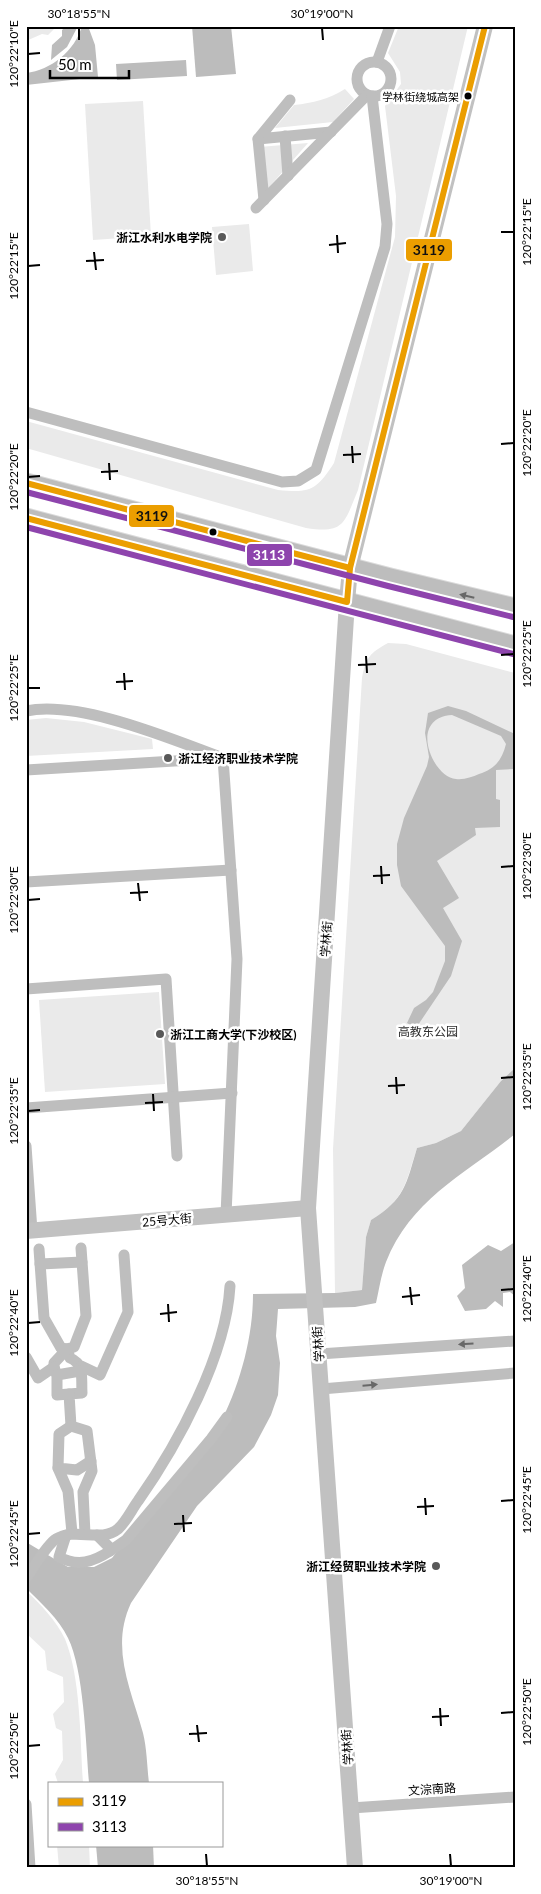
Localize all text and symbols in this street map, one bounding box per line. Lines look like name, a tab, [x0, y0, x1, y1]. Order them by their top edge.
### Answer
text: 30°18'55"N	[48, 6, 110, 21]
text: 30°19'00"N	[291, 6, 353, 21]
text: 120°22'10"E	[6, 20, 21, 88]
scale bar	[50, 48, 129, 80]
text: 50 m	[58, 55, 92, 73]
place label: 学林街绕城高架	[382, 90, 459, 103]
marker: 学林街绕城高架	[463, 91, 473, 101]
text: 120°22'15"E	[519, 198, 534, 266]
place label: 浙江水利水电学院	[116, 230, 212, 245]
marker: 浙江水利水电学院	[216, 231, 228, 243]
text: 120°22'15"E	[6, 232, 21, 300]
line badge: 3119	[405, 238, 453, 262]
text: 3119	[413, 241, 445, 258]
text: 120°22'20"E	[519, 409, 534, 477]
text: 120°22'20"E	[6, 443, 21, 511]
line badge: 3119	[128, 504, 175, 528]
text: 3119	[136, 507, 168, 524]
unlabelled marker	[208, 527, 218, 537]
line badge: 3113	[246, 543, 293, 567]
text: 3113	[253, 546, 285, 563]
one-way arrow	[460, 592, 475, 600]
text: 120°22'25"E	[519, 620, 534, 688]
text: 120°22'25"E	[6, 654, 21, 722]
place label: 浙江经济职业技术学院	[178, 751, 298, 766]
marker: 浙江经济职业技术学院	[162, 752, 174, 764]
text: 120°22'30"E	[519, 832, 534, 900]
text: 120°22'30"E	[6, 866, 21, 934]
street label: 学林街	[317, 921, 335, 957]
park label: 高教东公园	[398, 1024, 458, 1039]
place label: 浙江工商大学(下沙校区)	[170, 1027, 297, 1042]
marker: 浙江工商大学(下沙校区)	[154, 1028, 166, 1040]
text: 120°22'35"E	[519, 1043, 534, 1111]
text: 120°22'35"E	[6, 1077, 21, 1145]
street label: 25号大街	[141, 1210, 193, 1230]
text: 120°22'40"E	[519, 1255, 534, 1323]
text: 120°22'40"E	[6, 1289, 21, 1357]
street label: 学林街	[309, 1326, 327, 1362]
one-way arrow	[458, 1341, 474, 1349]
one-way arrow	[362, 1381, 378, 1389]
text: 120°22'45"E	[519, 1466, 534, 1534]
text: 120°22'45"E	[6, 1500, 21, 1568]
place label: 浙江经贸职业技术学院	[306, 1559, 426, 1574]
marker: 浙江经贸职业技术学院	[430, 1560, 442, 1572]
text: 120°22'50"E	[519, 1678, 534, 1746]
text: 120°22'50"E	[6, 1712, 21, 1780]
street label: 学林街	[338, 1729, 356, 1765]
street label: 文淙南路	[408, 1780, 456, 1798]
legend	[48, 1782, 222, 1846]
text: 3119	[92, 1791, 127, 1809]
text: 3113	[92, 1817, 127, 1835]
text: 30°18'55"N	[176, 1873, 238, 1888]
text: 30°19'00"N	[420, 1873, 482, 1888]

